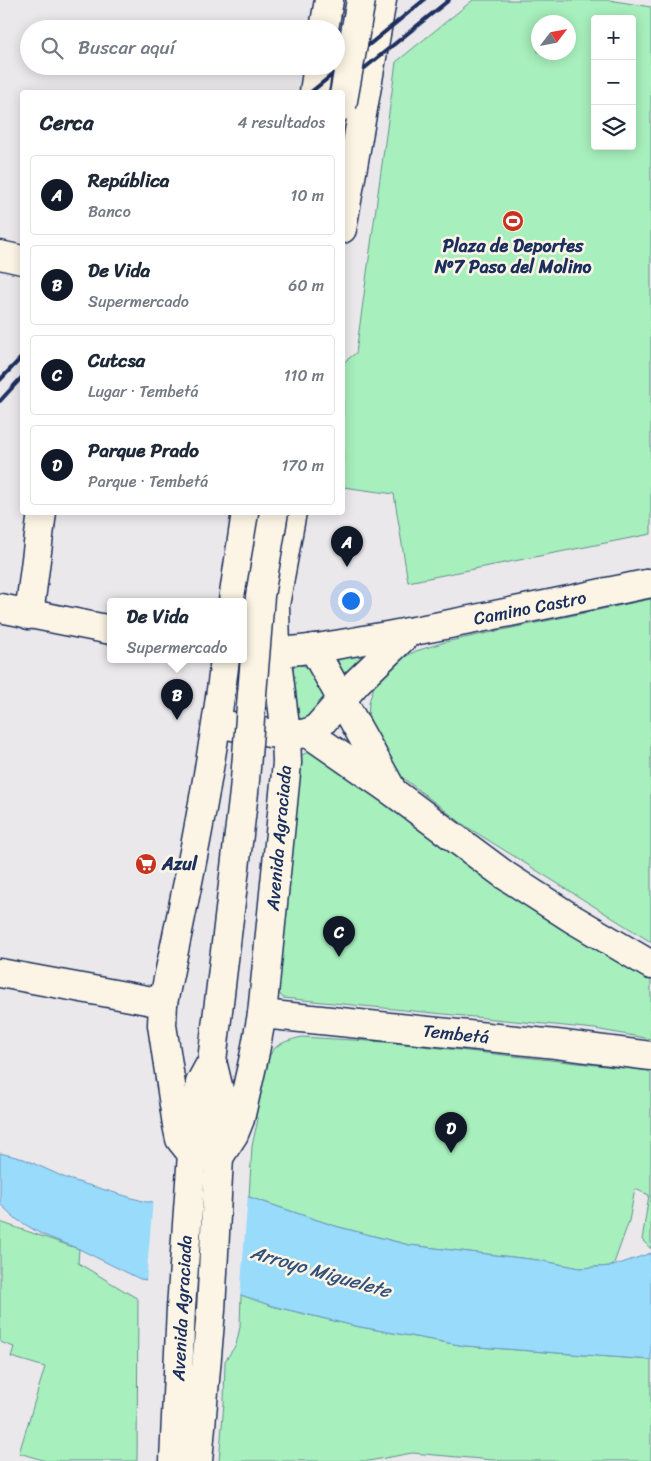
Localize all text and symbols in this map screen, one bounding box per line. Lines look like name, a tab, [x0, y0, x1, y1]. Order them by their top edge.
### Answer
north arrow	[531, 15, 576, 60]
map controls	[591, 15, 636, 150]
button: +	[591, 15, 636, 60]
search box	[20, 20, 345, 75]
text: Buscar aquí	[78, 31, 175, 64]
icon: search	[38, 34, 66, 62]
button: −	[591, 60, 636, 105]
text: Cerca	[40, 104, 94, 142]
button: layers	[591, 105, 636, 150]
text: 4 resultados	[237, 108, 325, 137]
text: República	[88, 164, 169, 197]
text: A	[52, 181, 62, 210]
text: 10 m	[291, 181, 324, 210]
text: Banco	[88, 197, 131, 226]
sports icon: Plaza de Deportes Nº7 Paso del Molino	[501, 209, 525, 233]
place label: Plaza de Deportes Nº7 Paso del Molino	[434, 230, 591, 283]
text: De Vida	[88, 254, 150, 287]
text: B	[52, 271, 62, 300]
text: 60 m	[288, 271, 324, 300]
text: Supermercado	[88, 287, 189, 316]
text: Cutcsa	[88, 344, 145, 377]
text: C	[52, 361, 62, 390]
text: 110 m	[284, 361, 324, 390]
text: Lugar · Tembetá	[88, 377, 198, 406]
text: Parque Prado	[88, 434, 199, 467]
text: D	[52, 451, 62, 480]
text: 170 m	[281, 451, 324, 480]
text: Parque · Tembetá	[88, 467, 208, 496]
pin: A	[331, 526, 363, 567]
street label: Camino Castro	[471, 581, 589, 635]
your location	[338, 588, 364, 614]
popup	[107, 598, 247, 663]
text: De Vida	[127, 600, 189, 633]
text: Supermercado	[127, 633, 228, 662]
pin: B	[161, 679, 193, 720]
street label: Avenida Agraciada	[257, 764, 301, 913]
place label: Azul	[161, 848, 198, 880]
supermarket icon: Azul	[134, 852, 158, 876]
pin: C	[323, 916, 355, 957]
street label: Tembetá	[421, 1015, 491, 1053]
pin: D	[435, 1112, 467, 1153]
street label: Avenida Agraciada	[162, 1234, 202, 1383]
water label: Arroyo Miguelete	[246, 1235, 397, 1308]

